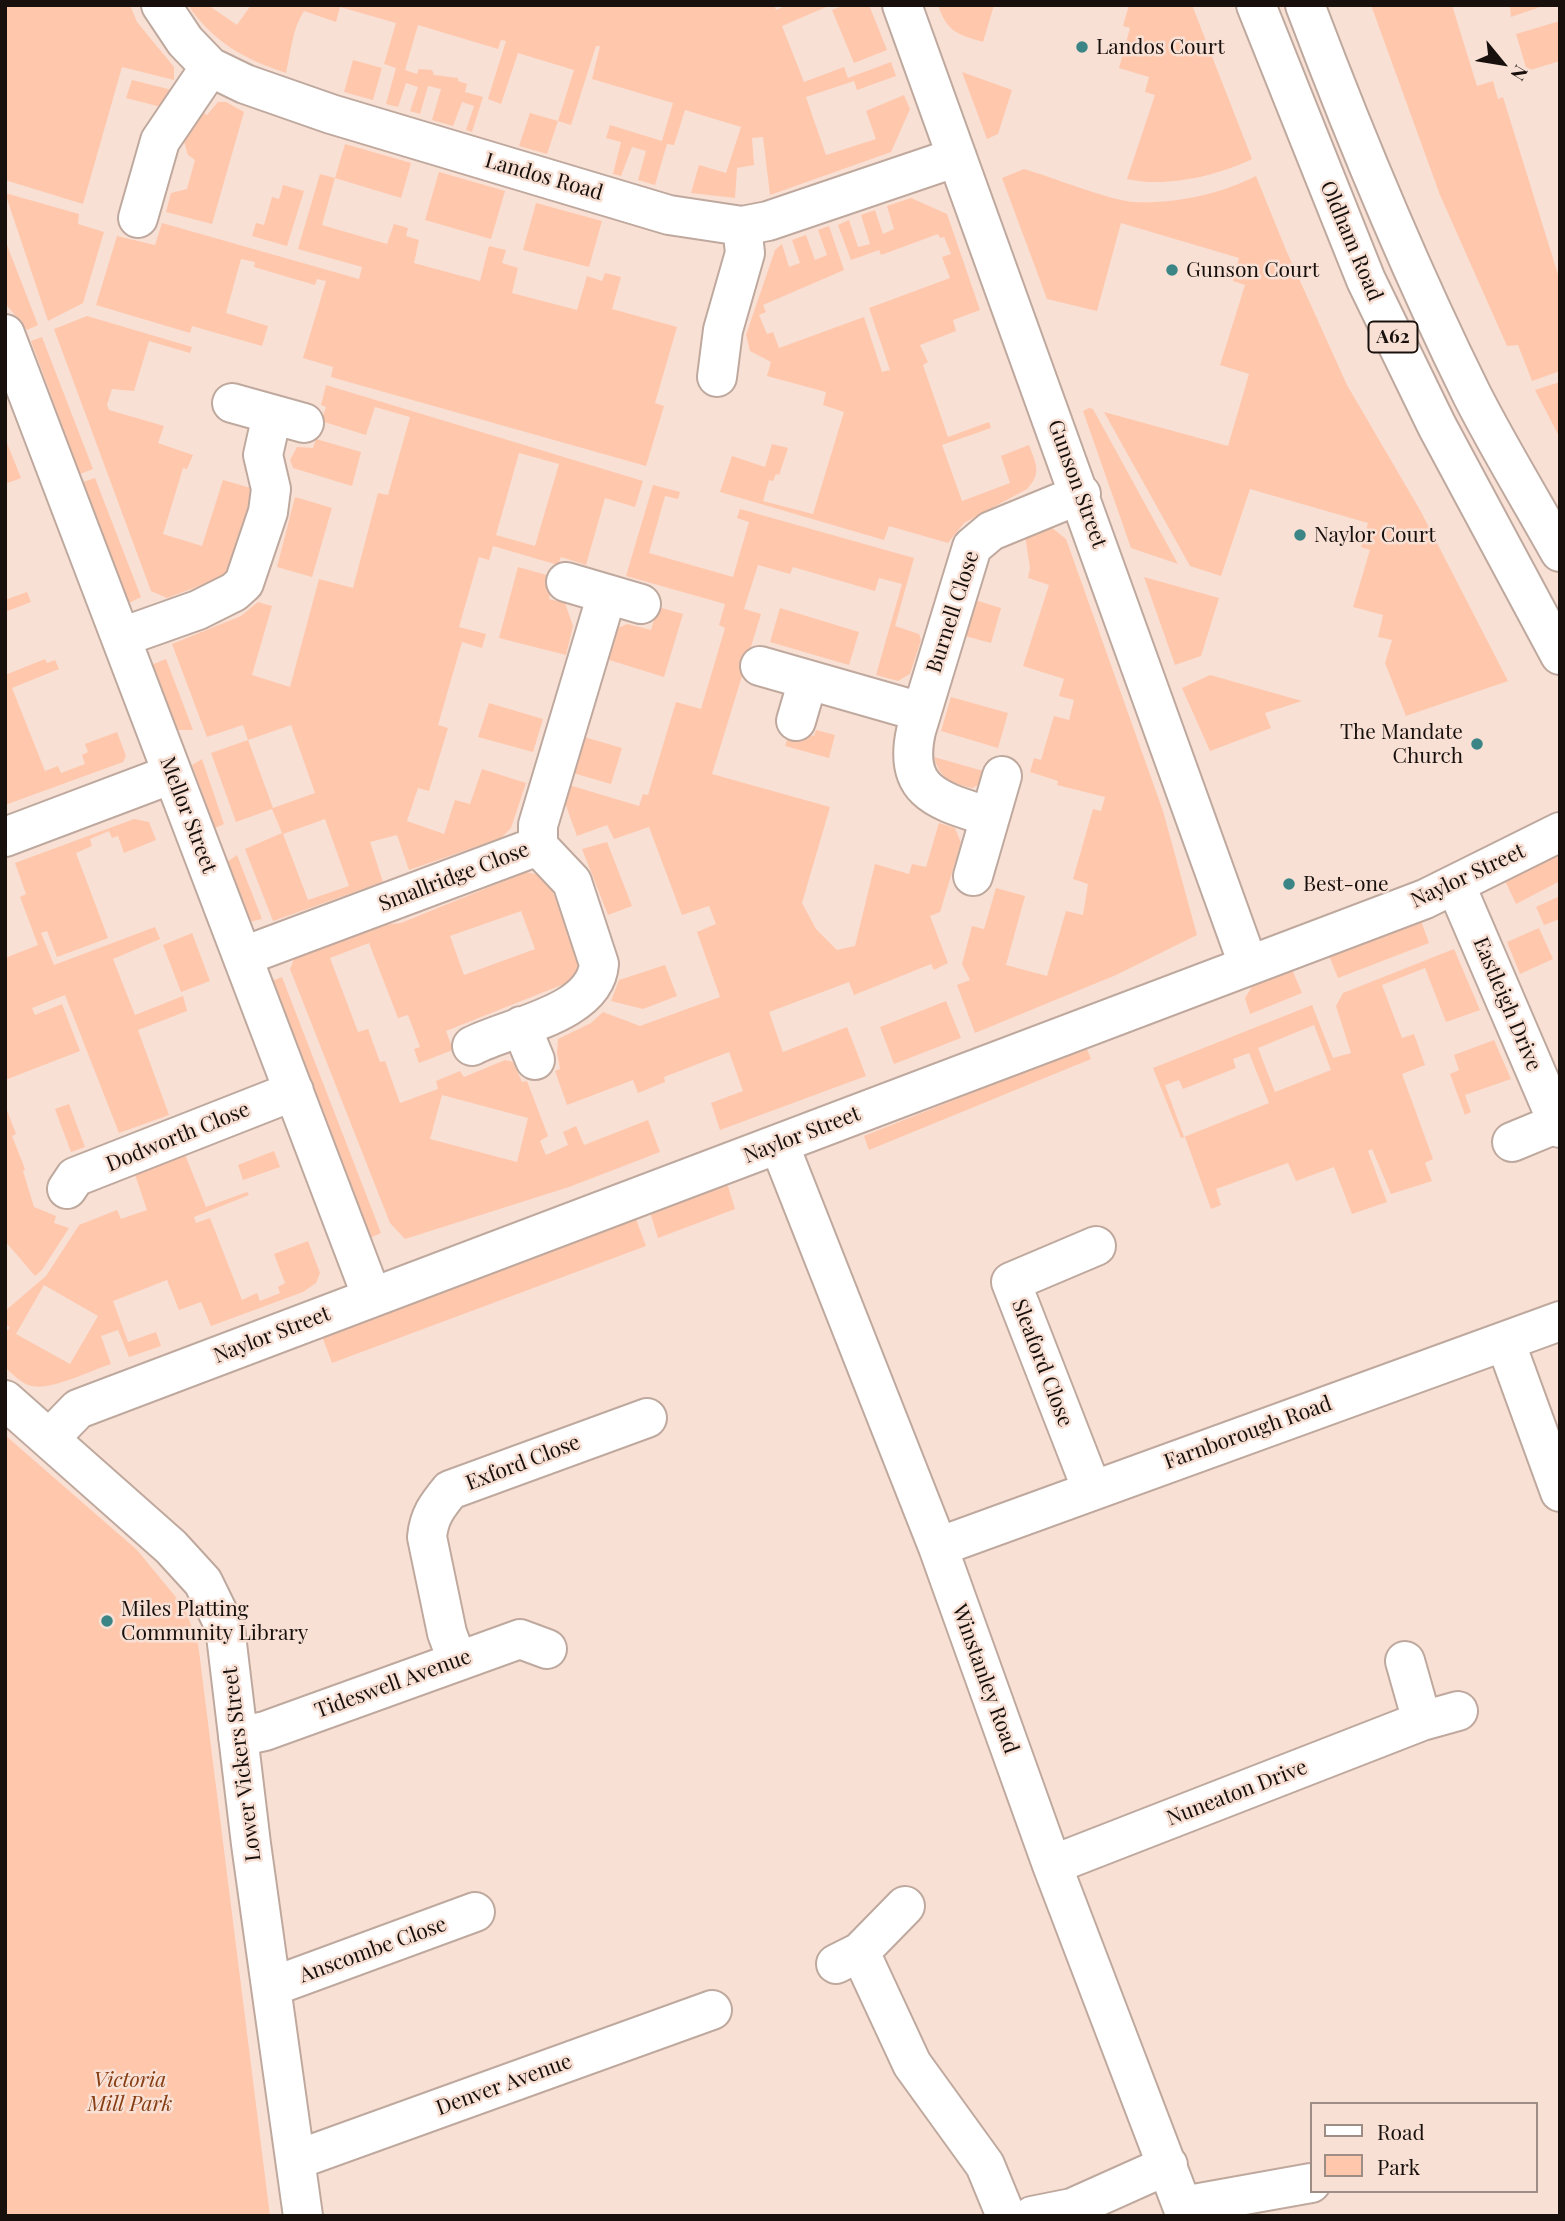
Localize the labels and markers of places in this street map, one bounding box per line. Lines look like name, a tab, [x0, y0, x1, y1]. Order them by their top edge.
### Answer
place label: Landos Court	[1096, 34, 1225, 60]
marker: Landos Court	[1074, 39, 1090, 55]
place label: Gunson Court	[1186, 257, 1319, 283]
marker: Gunson Court	[1164, 262, 1180, 278]
place label: Naylor Court	[1314, 522, 1436, 548]
marker: Naylor Court	[1292, 527, 1308, 543]
place label: The Mandate Church	[1340, 719, 1463, 769]
marker: The Mandate Church	[1469, 736, 1485, 752]
place label: Best-one	[1303, 871, 1389, 897]
marker: Best-one	[1281, 876, 1297, 892]
place label: Miles Platting Community Library	[121, 1596, 308, 1646]
marker: Miles Platting Community Library	[99, 1613, 115, 1629]

